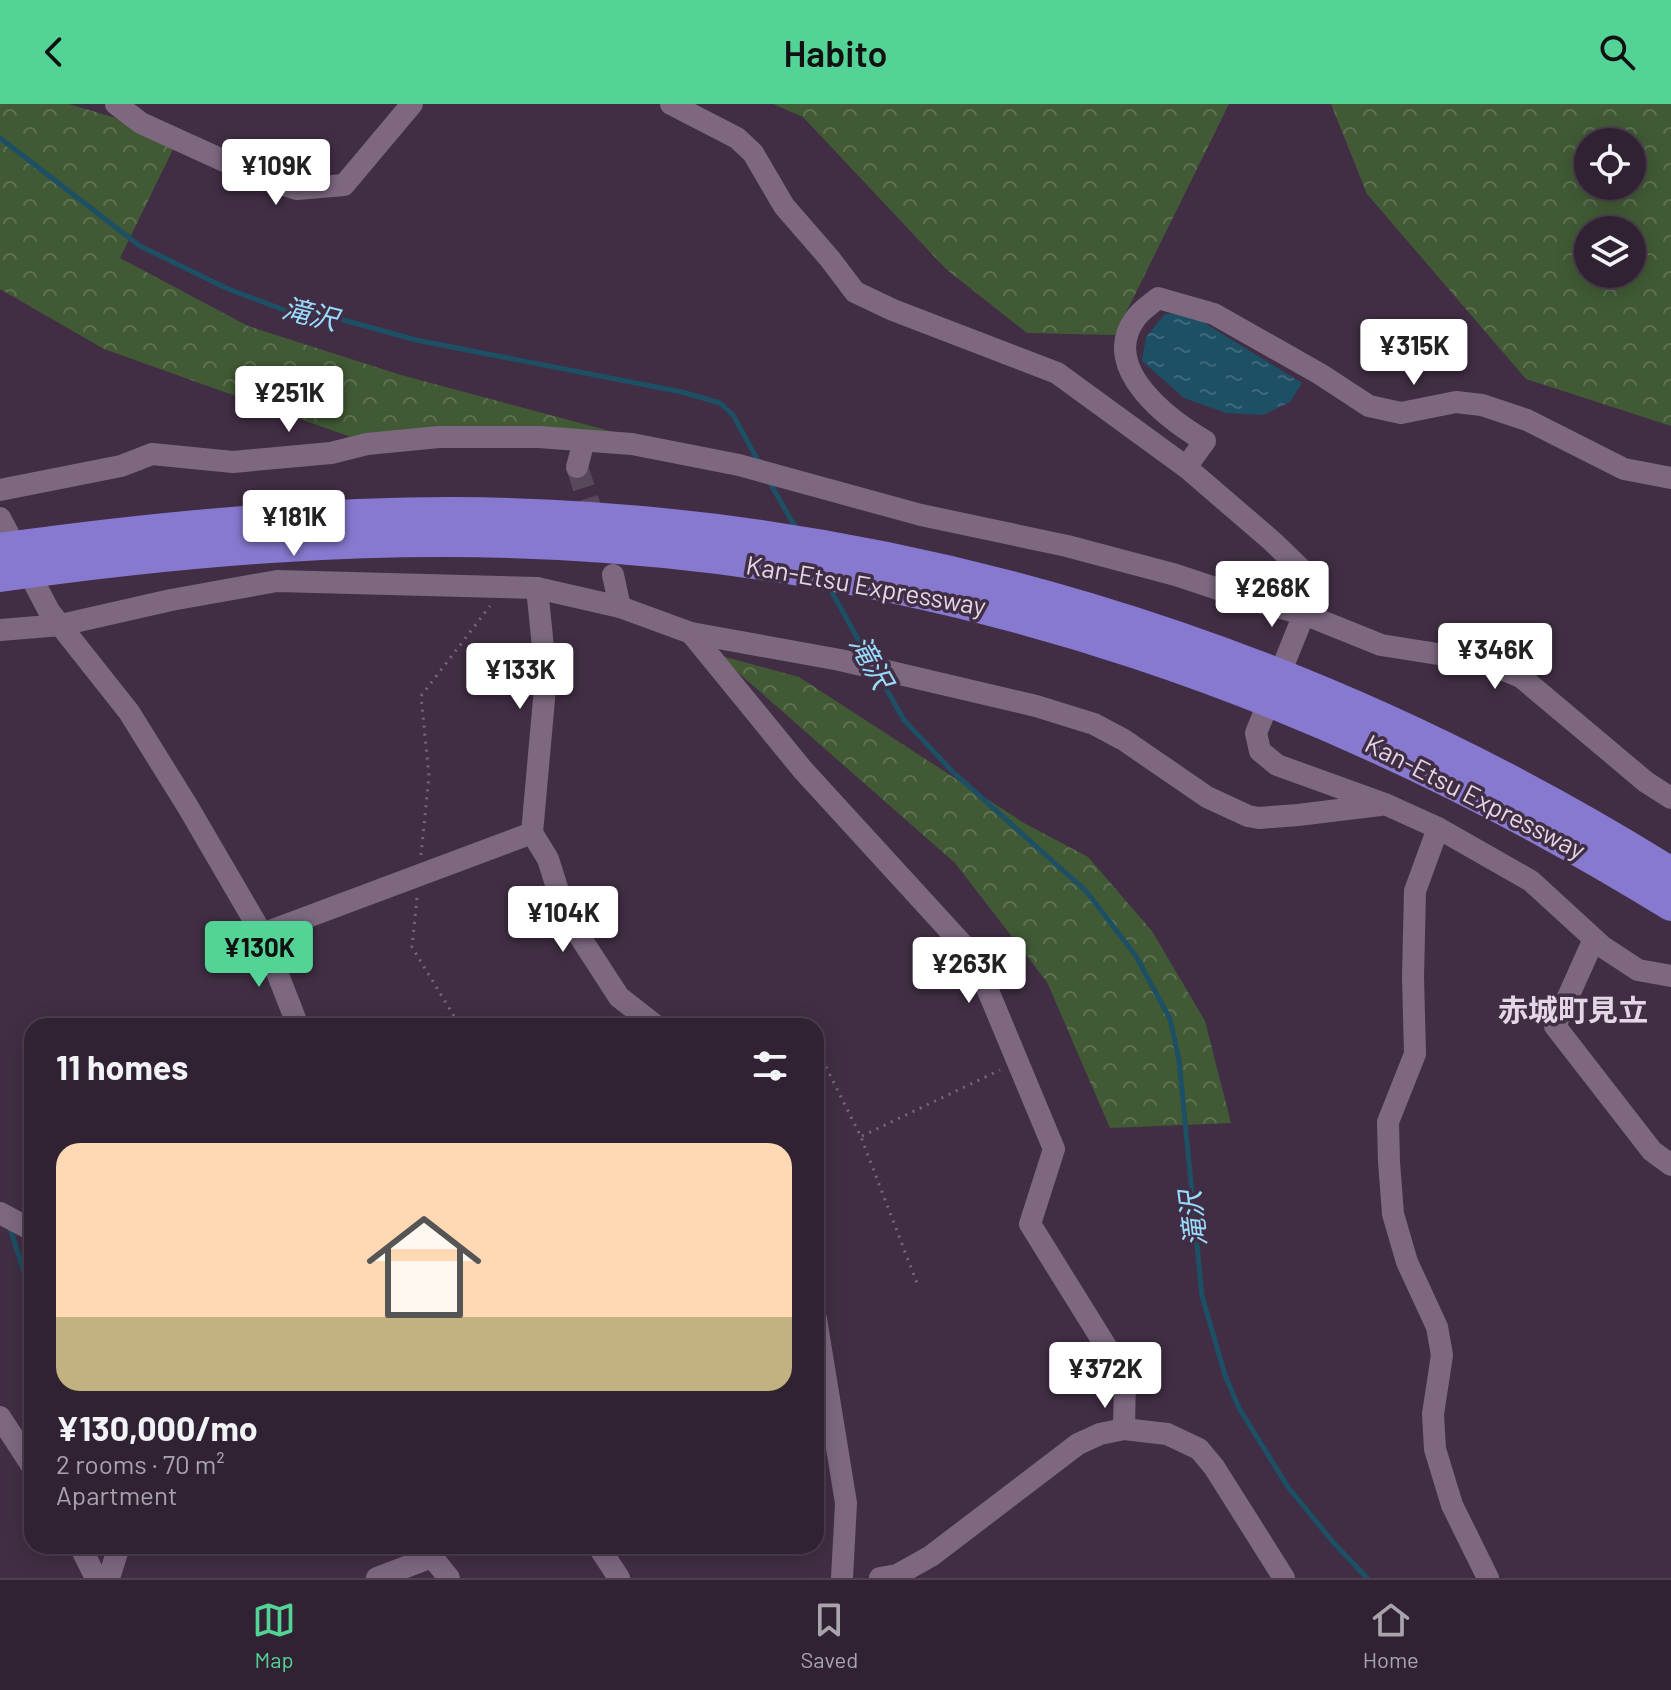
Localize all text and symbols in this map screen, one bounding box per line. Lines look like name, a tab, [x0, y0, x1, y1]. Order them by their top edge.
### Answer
icon: back	[32, 30, 76, 74]
icon: search	[1595, 30, 1639, 74]
text: Habito	[783, 31, 888, 74]
map controls	[1574, 128, 1646, 288]
button: locate	[1574, 128, 1646, 200]
pin: ¥109K	[220, 139, 332, 207]
text: ¥109K	[240, 149, 312, 180]
button: layers	[1574, 216, 1646, 288]
water label: 滝沢	[279, 290, 345, 337]
pin: ¥315K	[1358, 319, 1470, 387]
text: ¥315K	[1378, 329, 1450, 360]
pin: ¥251K	[233, 366, 345, 434]
text: ¥251K	[253, 376, 325, 407]
pin: ¥181K	[238, 490, 350, 558]
text: ¥181K	[261, 500, 327, 531]
street label: Kan-Etsu Expressway	[744, 548, 989, 621]
pin: ¥268K	[1216, 561, 1328, 629]
text: ¥268K	[1234, 571, 1310, 602]
pin: ¥346K	[1439, 623, 1551, 691]
water label: 滝沢	[843, 629, 902, 698]
text: ¥346K	[1456, 633, 1534, 664]
pin: ¥133K	[464, 643, 576, 711]
text: ¥133K	[484, 653, 556, 684]
street label: Kan-Etsu Expressway	[1360, 727, 1591, 865]
pin: ¥104K	[507, 886, 619, 954]
text: ¥104K	[526, 896, 600, 927]
pin: ¥130K	[203, 921, 315, 989]
text: ¥130K	[223, 931, 295, 962]
pin: ¥263K	[913, 937, 1025, 1005]
text: ¥263K	[931, 947, 1007, 978]
district label: 赤城町見立	[1498, 991, 1648, 1027]
icon: filters	[748, 1044, 792, 1088]
text: 11 homes	[56, 1046, 188, 1087]
water label: 滝沢	[1171, 1185, 1212, 1249]
icon: home	[352, 1195, 496, 1339]
pin: ¥372K	[1049, 1342, 1161, 1410]
text: ¥372K	[1067, 1352, 1143, 1383]
text: ¥130,000/mo	[56, 1407, 258, 1448]
text: 2 rooms · 70 m²	[56, 1448, 225, 1479]
text: Apartment	[56, 1479, 177, 1510]
tab: Map	[252, 1598, 296, 1672]
tab: Saved	[801, 1598, 858, 1672]
tab: Home	[1363, 1598, 1419, 1672]

